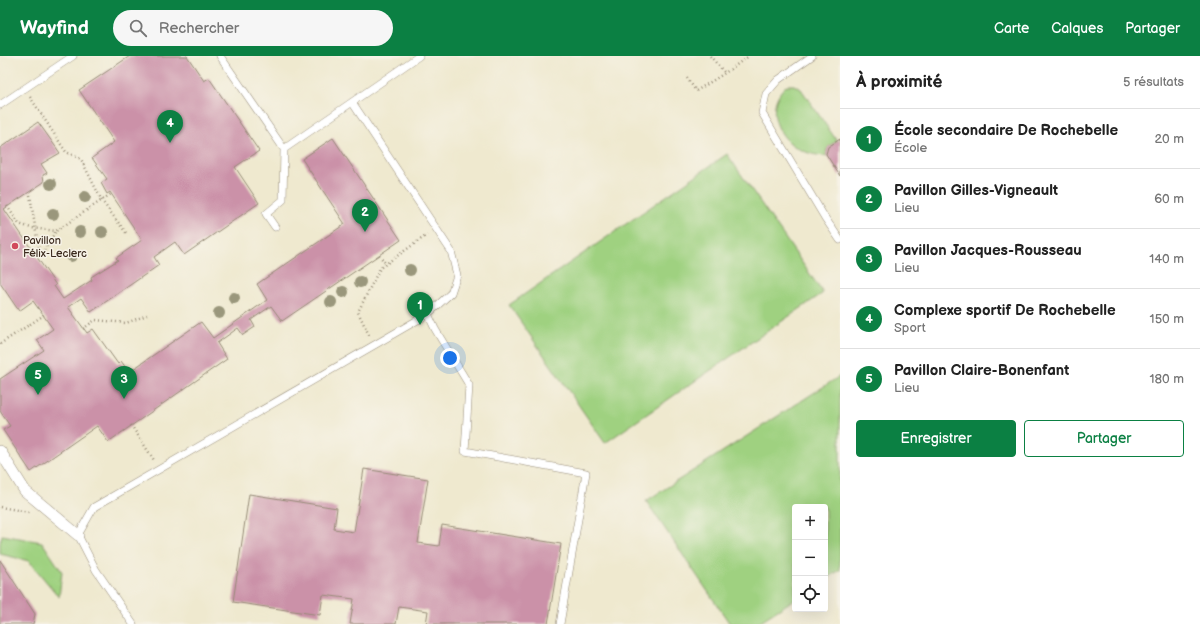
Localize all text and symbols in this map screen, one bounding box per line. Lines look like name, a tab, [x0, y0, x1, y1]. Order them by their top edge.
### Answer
search box	[113, 10, 393, 46]
text: Wayfind	[20, 17, 89, 40]
icon: search	[127, 17, 149, 39]
text: Rechercher	[159, 19, 239, 38]
text: Carte	[994, 20, 1029, 37]
text: Calques	[1051, 20, 1103, 37]
text: Partager	[1125, 20, 1180, 37]
text: À proximité	[856, 72, 942, 92]
text: 5 résultats	[1123, 74, 1184, 90]
pin: 4	[157, 110, 183, 143]
text: École secondaire De Rochebelle	[894, 121, 1118, 140]
text: 1	[866, 131, 872, 147]
text: 20 m	[1154, 131, 1184, 147]
text: École	[894, 140, 927, 156]
text: Pavillon Gilles-Vigneault	[894, 181, 1058, 200]
text: 2	[865, 191, 873, 207]
text: 60 m	[1154, 191, 1184, 207]
pin: 2	[352, 199, 378, 232]
text: Lieu	[894, 200, 919, 216]
place label: Pavillon Félix-Leclerc	[23, 234, 87, 260]
marker: Pavillon Félix-Leclerc	[10, 241, 20, 251]
text: Pavillon Jacques-Rousseau	[894, 241, 1082, 260]
text: 3	[865, 251, 873, 267]
text: 140 m	[1149, 251, 1184, 267]
text: Lieu	[894, 260, 919, 276]
pin: 1	[407, 292, 433, 325]
text: Complexe sportif De Rochebelle	[894, 301, 1116, 320]
text: 4	[865, 311, 873, 327]
text: 150 m	[1150, 311, 1184, 327]
text: Sport	[894, 320, 926, 336]
your location	[440, 348, 460, 368]
text: Pavillon Claire-Bonenfant	[894, 361, 1069, 380]
pin: 5	[25, 362, 51, 395]
pin: 3	[111, 366, 137, 399]
text: 5	[865, 371, 873, 387]
text: 180 m	[1149, 371, 1184, 387]
text: Lieu	[894, 380, 919, 396]
button: Enregistrer	[856, 420, 1016, 457]
button: Partager	[1024, 420, 1184, 457]
map controls	[792, 504, 828, 612]
button: +	[792, 504, 828, 540]
button: −	[792, 540, 828, 576]
button: locate	[792, 576, 828, 612]

